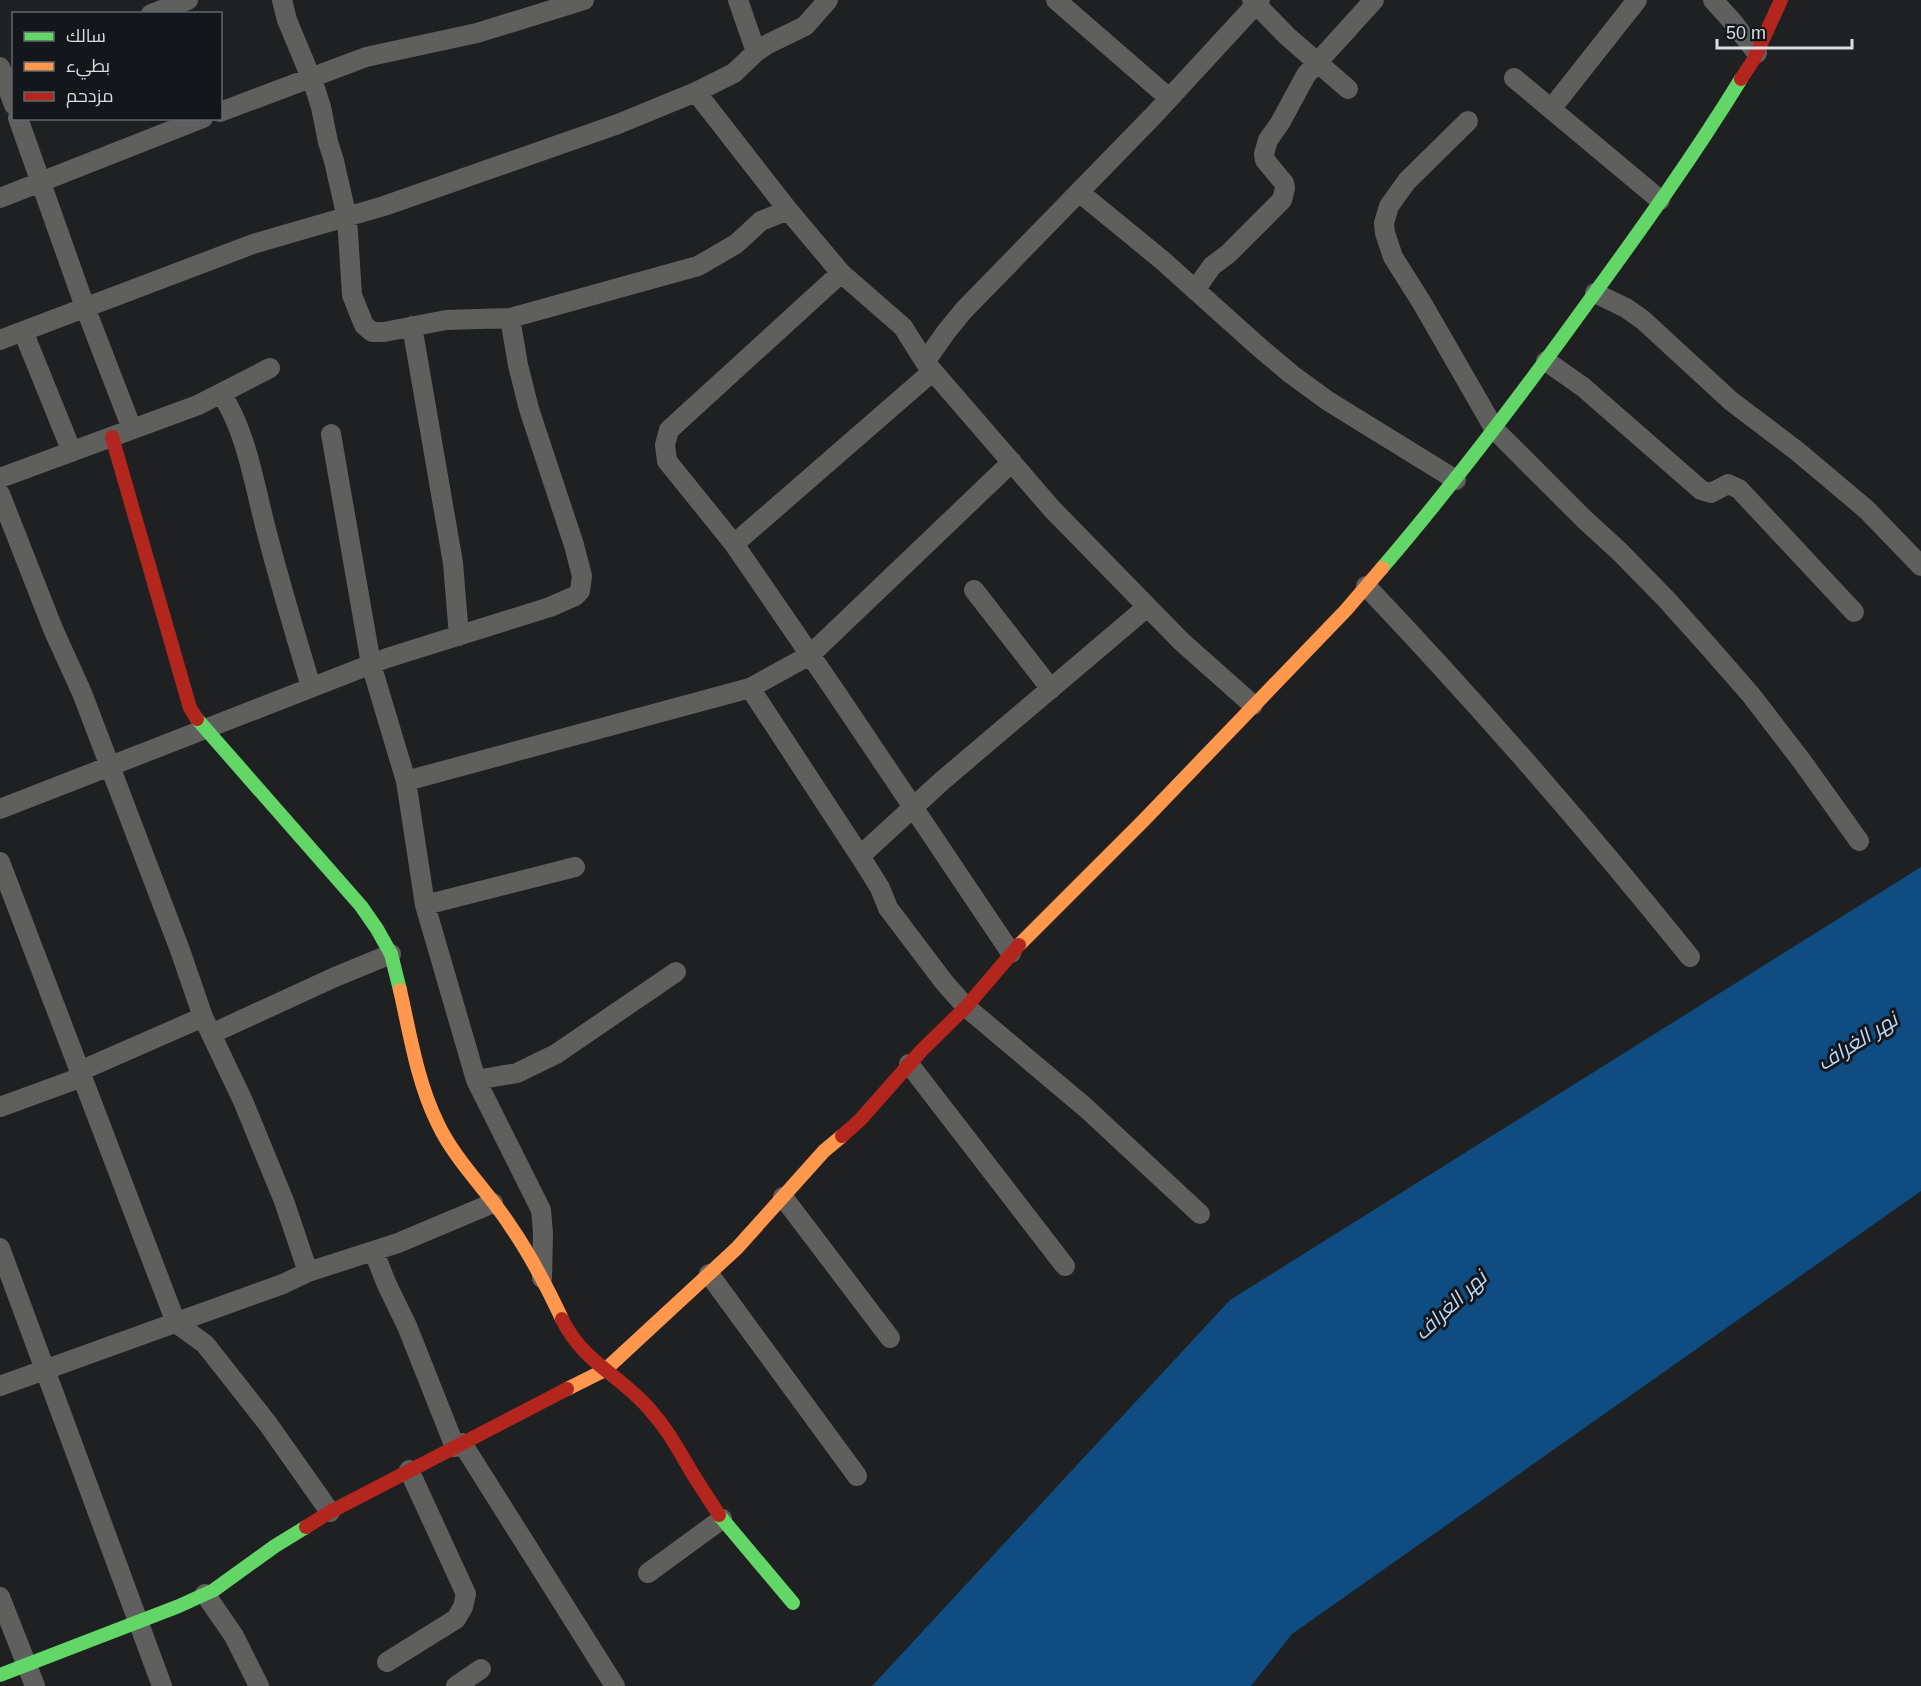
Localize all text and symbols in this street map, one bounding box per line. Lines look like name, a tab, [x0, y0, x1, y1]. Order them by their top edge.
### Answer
legend	[12, 12, 222, 120]
scale bar	[1717, 12, 1852, 50]
text: 50 m	[1726, 23, 1766, 43]
text: سالك	[66, 26, 106, 46]
text: بطيء	[66, 56, 110, 80]
text: مزدحم	[66, 86, 114, 108]
water label: نهر الغراف	[1813, 1006, 1904, 1076]
water label: نهر الغراف	[1409, 1264, 1494, 1346]

